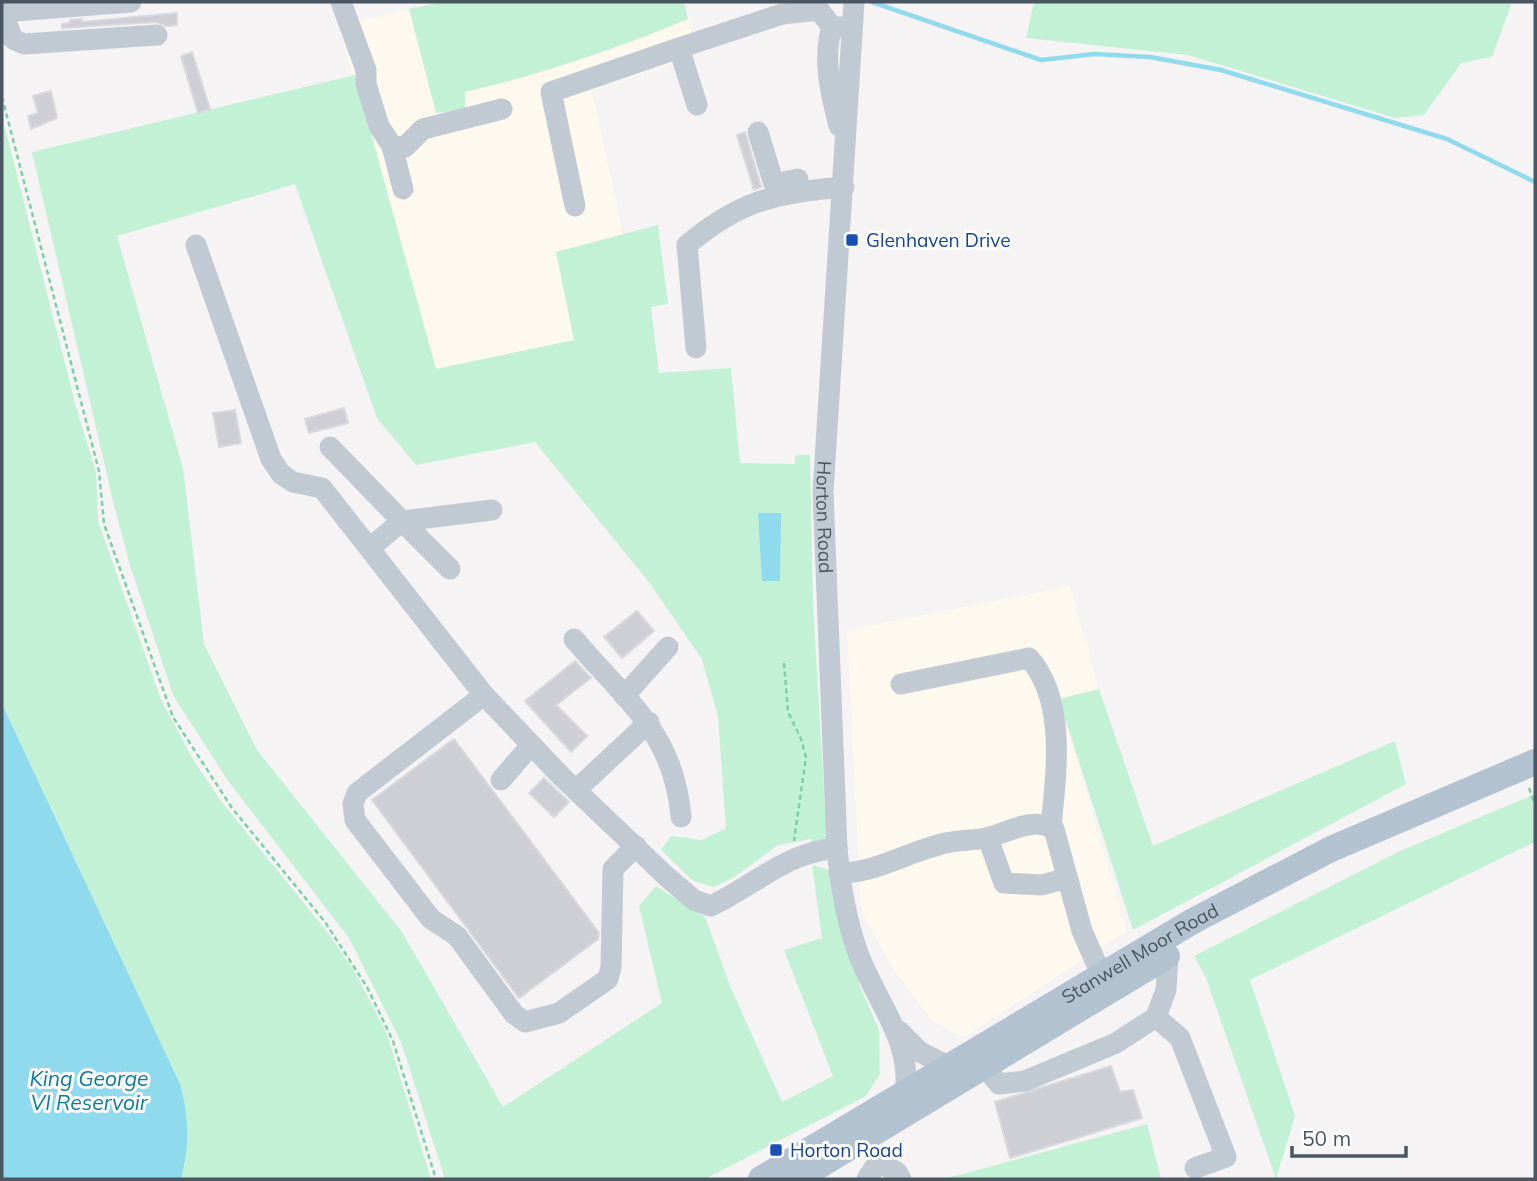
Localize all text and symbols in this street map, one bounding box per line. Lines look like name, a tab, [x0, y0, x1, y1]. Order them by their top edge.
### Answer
place label: Glenhaven Drive	[866, 228, 1011, 252]
marker: Glenhaven Drive	[844, 232, 860, 248]
street label: Horton Road	[811, 460, 838, 574]
street label: Stanwell Moor Road	[1057, 898, 1222, 1009]
water label: King George VI Reservoir	[29, 1065, 149, 1115]
scale bar	[1292, 1114, 1406, 1158]
text: 50 m	[1302, 1125, 1351, 1151]
place label: Horton Road	[790, 1138, 903, 1162]
marker: Horton Road	[768, 1142, 784, 1158]

